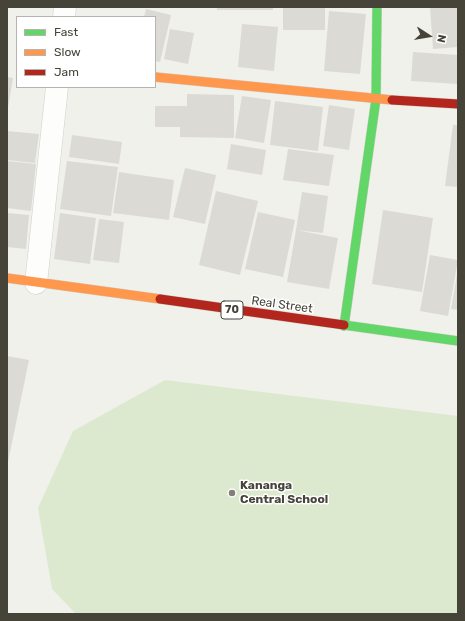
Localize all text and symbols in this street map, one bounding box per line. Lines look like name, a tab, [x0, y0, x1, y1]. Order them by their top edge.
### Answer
legend	[16, 16, 156, 88]
north arrow	[409, 16, 449, 56]
text: Fast	[54, 25, 78, 39]
text: N	[434, 33, 448, 44]
text: Slow	[54, 45, 81, 59]
text: Jam	[54, 65, 79, 79]
street label: Real Street	[250, 294, 314, 316]
road number: 70	[221, 301, 243, 319]
place label: Kananga Central School	[240, 479, 328, 507]
marker: Kananga Central School	[227, 488, 237, 498]

